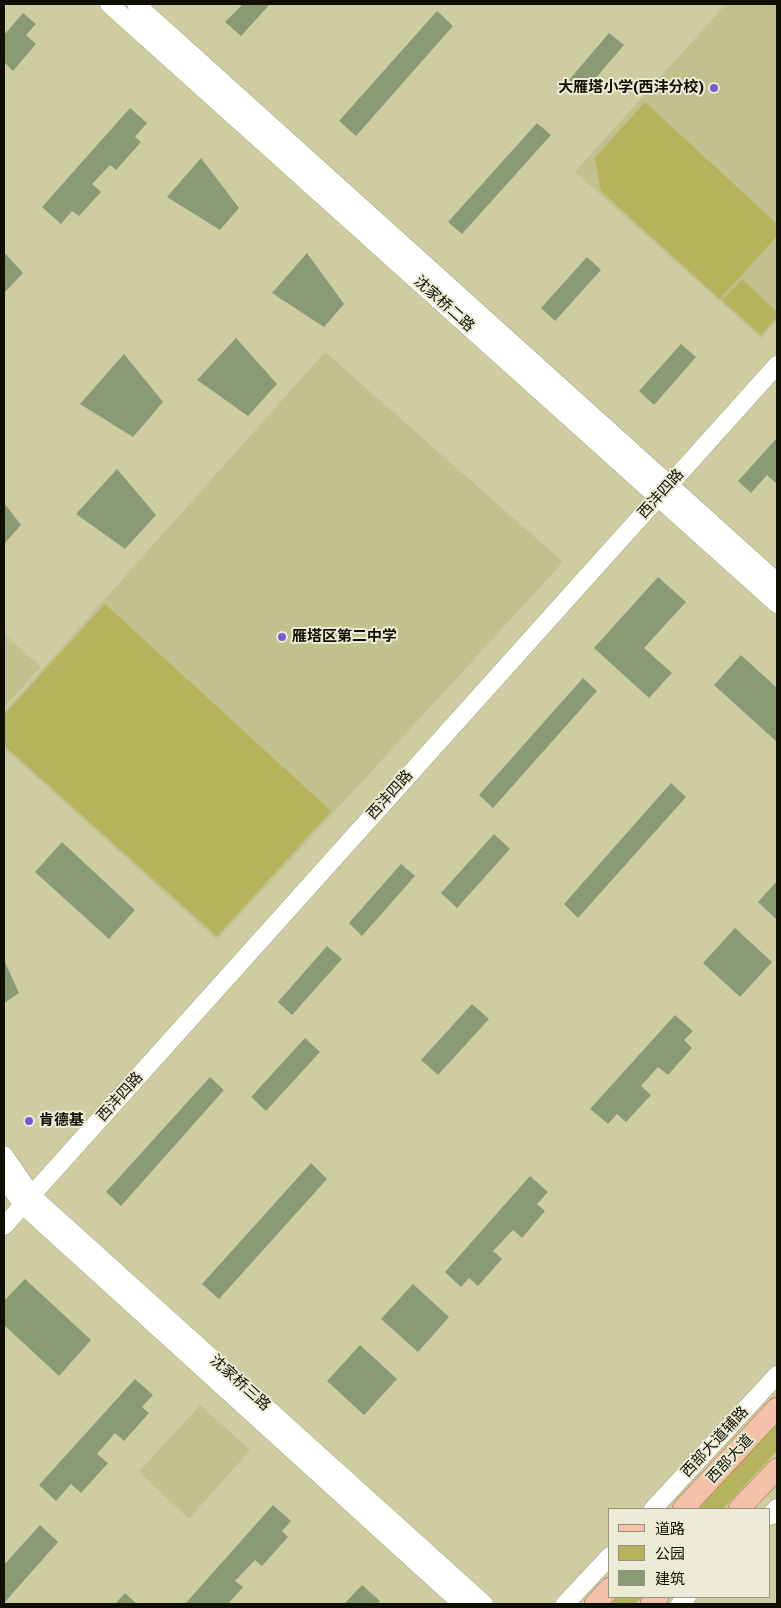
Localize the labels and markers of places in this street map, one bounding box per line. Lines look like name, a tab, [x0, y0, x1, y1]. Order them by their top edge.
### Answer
place label: 大雁塔小学(西沣分校)	[558, 79, 704, 97]
marker: 大雁塔小学(西沣分校)	[708, 82, 720, 94]
place label: 雁塔区第二中学	[292, 628, 397, 646]
marker: 雁塔区第二中学	[276, 631, 288, 643]
place label: 肯德基	[39, 1112, 84, 1130]
marker: 肯德基	[23, 1115, 35, 1127]

